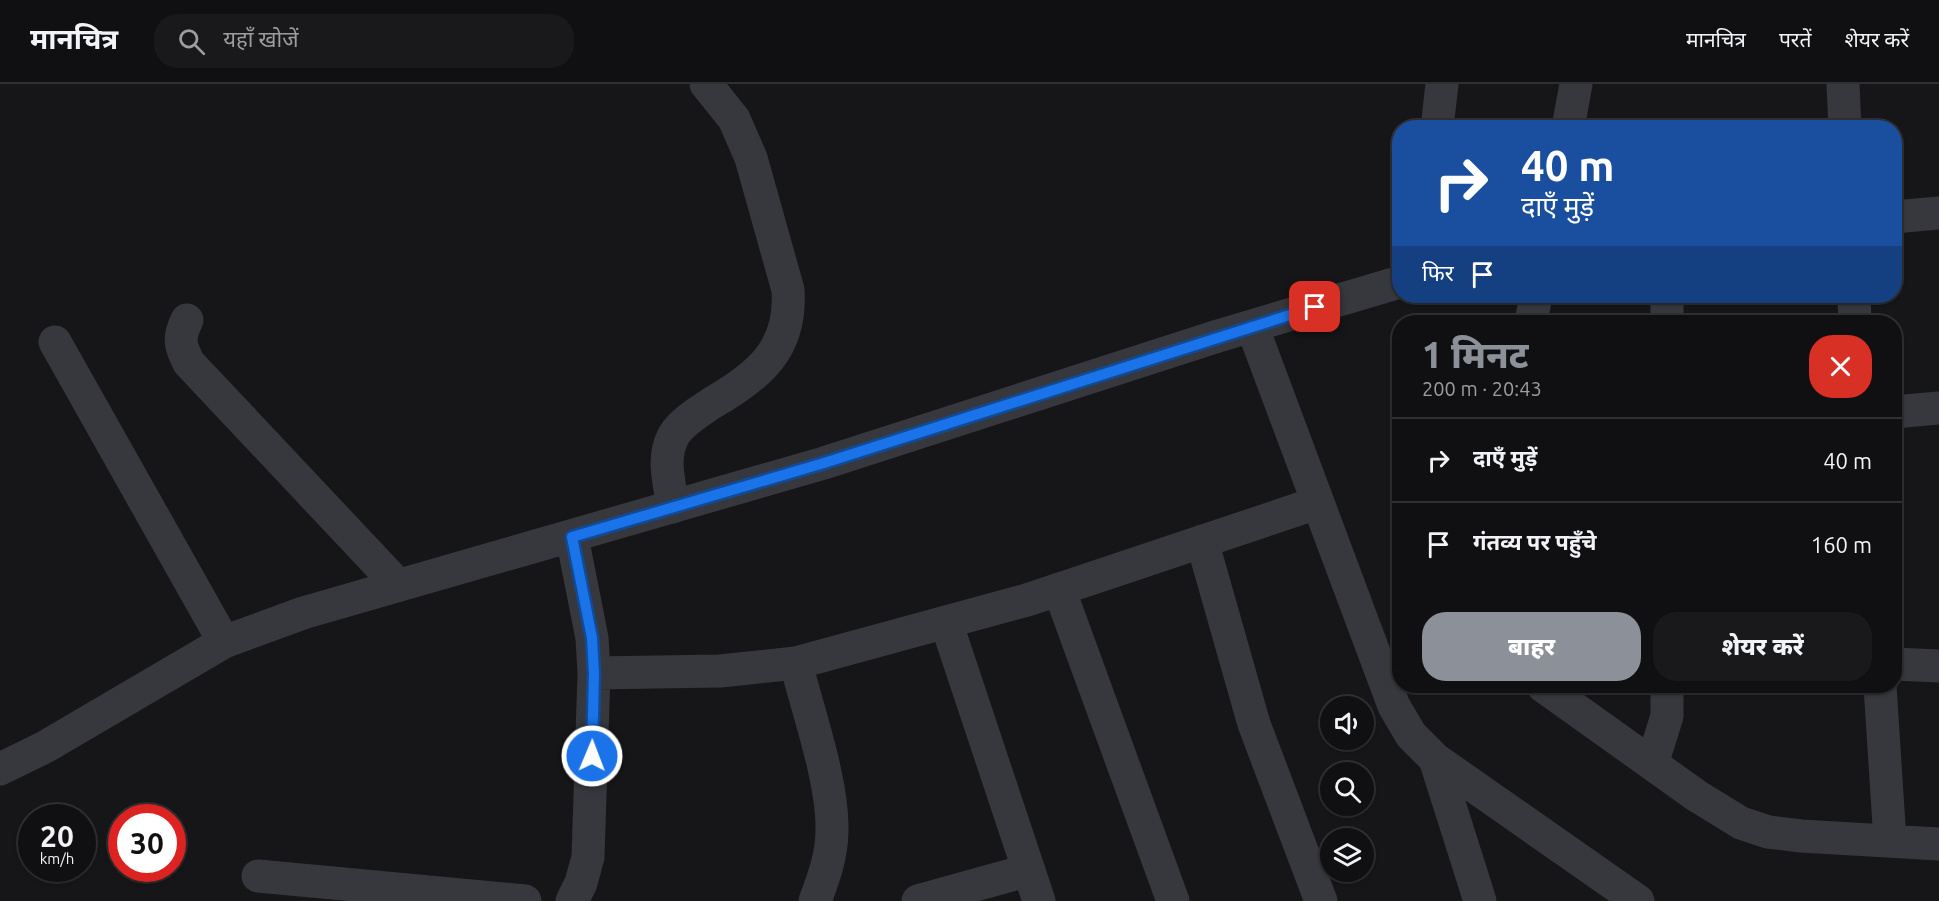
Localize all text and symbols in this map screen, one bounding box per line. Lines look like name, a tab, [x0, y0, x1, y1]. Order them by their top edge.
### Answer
search box	[154, 14, 574, 68]
text: मानचित्र	[30, 23, 118, 54]
icon: search	[175, 25, 208, 58]
text: यहाँ खोजें	[223, 26, 298, 51]
text: मानचित्र	[1686, 27, 1746, 51]
text: परतें	[1779, 27, 1811, 51]
text: शेयर करें	[1844, 27, 1909, 51]
text: 40 m	[1521, 142, 1615, 189]
icon: right	[1422, 144, 1500, 222]
text: दाएँ मुड़ें	[1521, 191, 1594, 221]
icon: arrive	[1466, 258, 1499, 291]
text: फिर	[1422, 260, 1454, 285]
pin	[1289, 281, 1340, 332]
icon: arrive	[1298, 290, 1331, 323]
text: 1 मिनट	[1422, 334, 1528, 375]
button: close	[1809, 335, 1872, 398]
text: 200 m · 20:43	[1422, 377, 1542, 400]
icon: right	[1422, 444, 1455, 477]
text: दाएँ मुड़ें	[1473, 445, 1537, 470]
text: 40 m	[1823, 448, 1872, 473]
icon: arrive	[1422, 528, 1455, 561]
text: गंतव्य पर पहुँचे	[1473, 529, 1597, 554]
text: 160 m	[1811, 532, 1872, 557]
button: बाहर	[1422, 612, 1641, 681]
button: शेयर करें	[1653, 612, 1872, 681]
map controls	[1320, 696, 1374, 882]
button: sound	[1320, 696, 1374, 750]
position arrow	[560, 724, 624, 788]
button: search	[1320, 762, 1374, 816]
speed limit sign: 30	[108, 804, 186, 882]
text: 20	[40, 819, 74, 853]
button: layers	[1320, 828, 1374, 882]
text: km/h	[40, 850, 74, 867]

